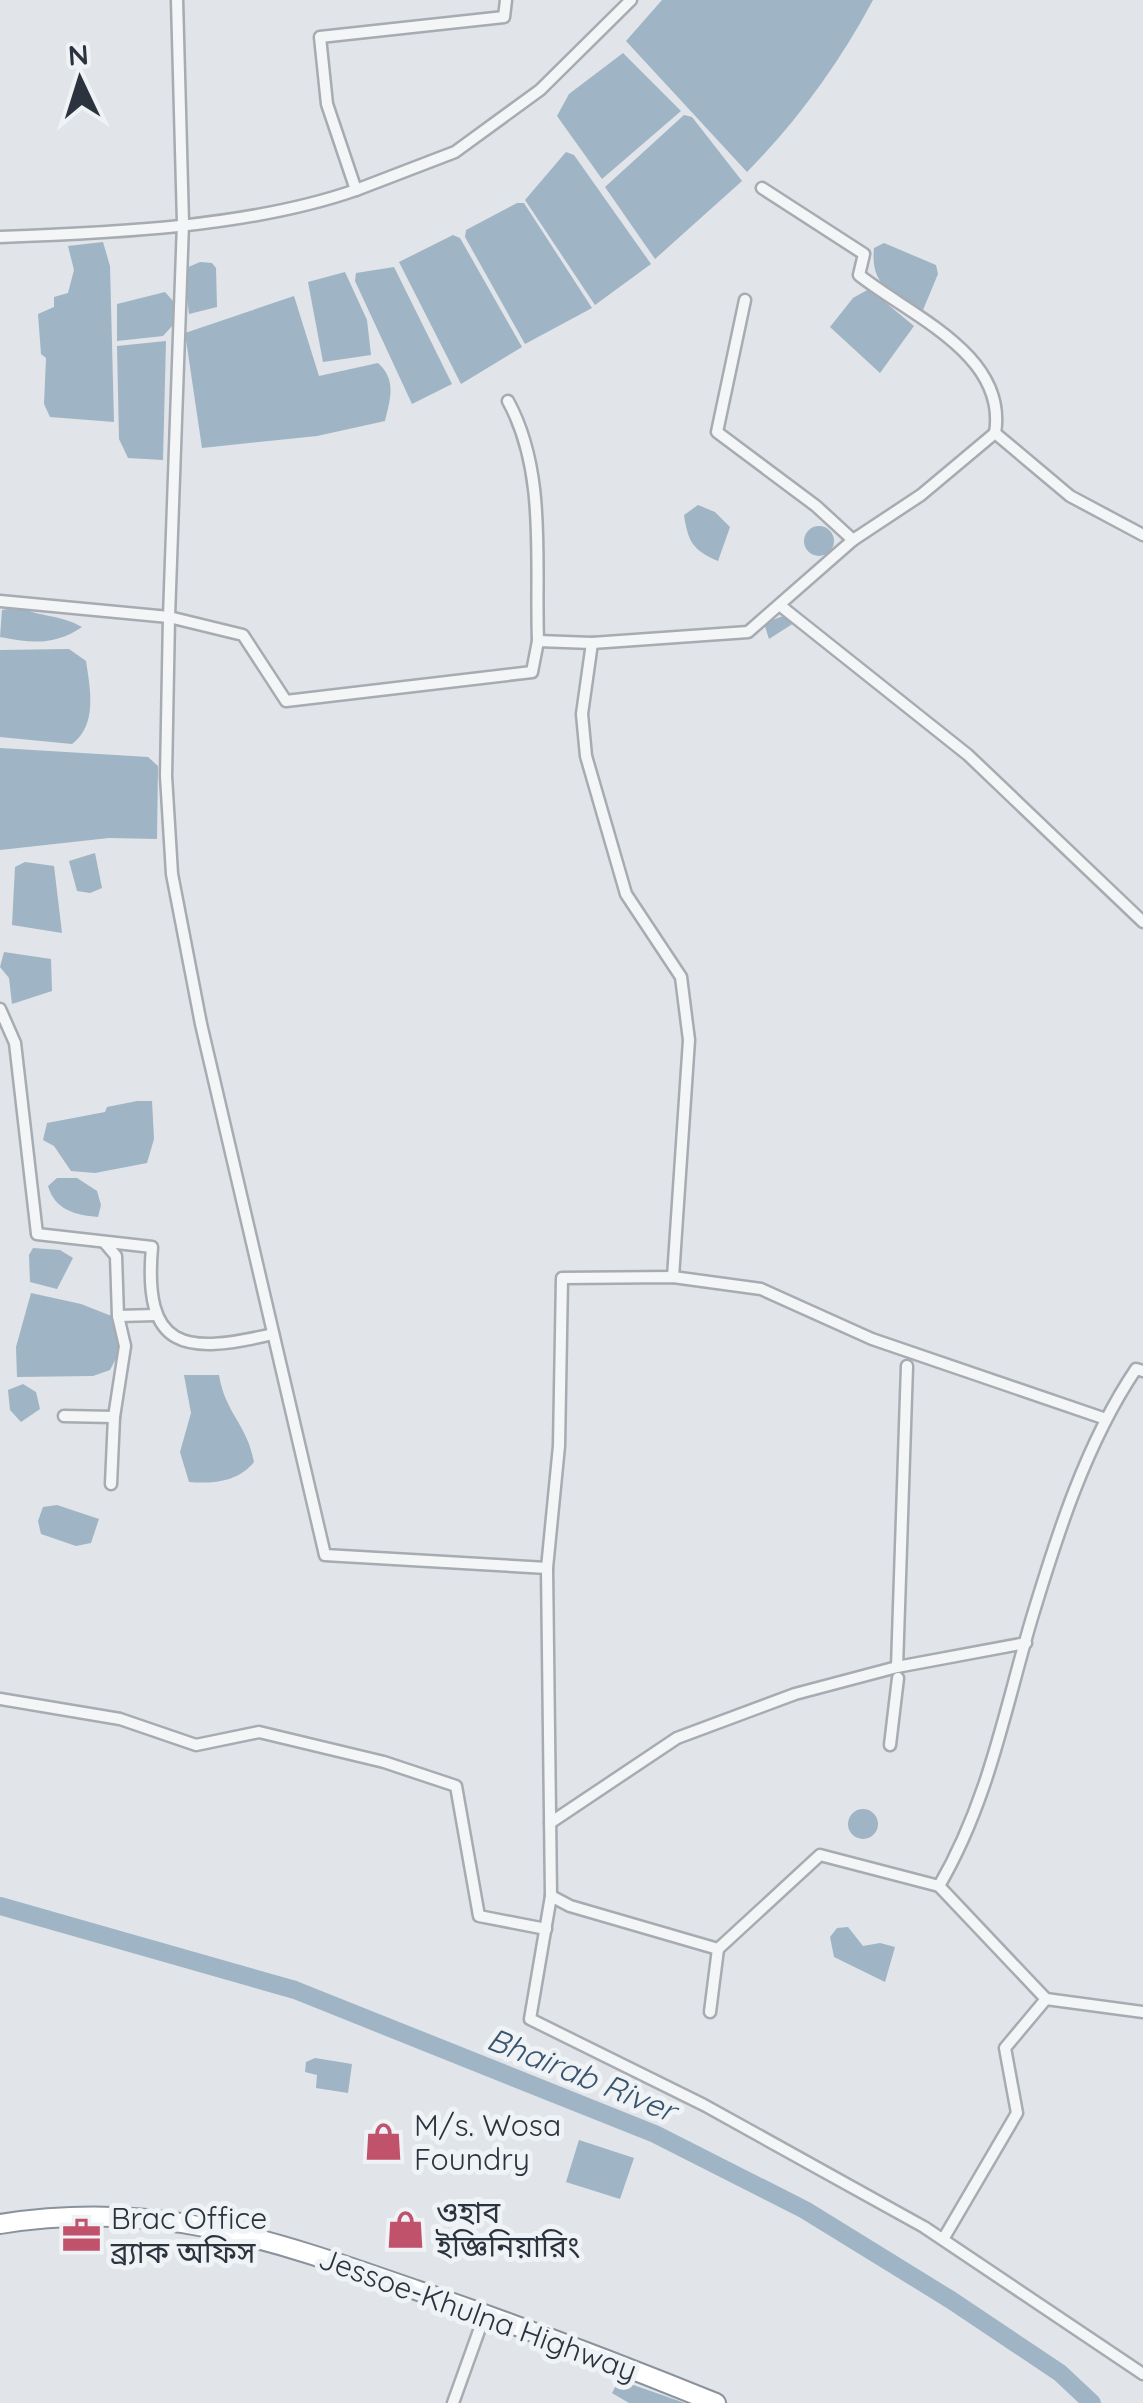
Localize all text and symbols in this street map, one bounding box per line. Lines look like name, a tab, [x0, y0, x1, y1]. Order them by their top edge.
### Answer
north arrow	[30, 30, 130, 130]
text: N	[67, 36, 90, 73]
water label: Bhairab River	[482, 2018, 686, 2131]
place label: M/s. Wosa Foundry	[414, 2106, 561, 2178]
shop icon: M/s. Wosa Foundry	[363, 2121, 405, 2163]
place label: ওহাব ইজ্ঞিনিয়ারিং	[435, 2193, 580, 2265]
place label: Brac Office ব্র্যাক অফিস	[110, 2199, 267, 2271]
shop icon: ওহাব ইজ্ঞিনিয়ারিং	[385, 2208, 427, 2250]
office icon: Brac Office ব্র্যাক অফিস	[60, 2214, 102, 2256]
street label: Jessoe-Khulna Highway	[314, 2239, 642, 2389]

